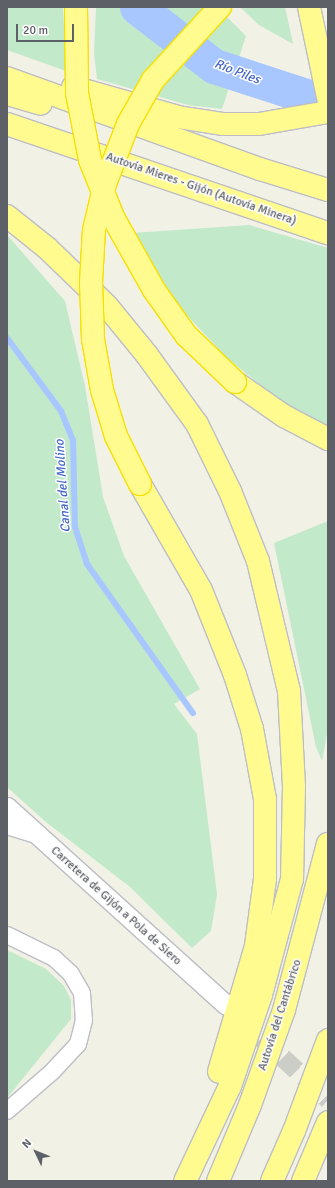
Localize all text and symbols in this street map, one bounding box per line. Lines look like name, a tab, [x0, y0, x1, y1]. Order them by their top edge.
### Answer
scale bar	[18, 16, 76, 42]
text: 20 m	[23, 23, 48, 38]
water label: Río Piles	[212, 56, 262, 88]
street label: Autovía Mieres - Gijón (Autovía Minera)	[104, 150, 298, 228]
water label: Canal del Molino	[52, 439, 74, 533]
street label: Carretera de Gijón a Pola de Siero	[48, 844, 184, 968]
street label: Autovía del Cantábrico	[255, 958, 305, 1072]
north arrow	[16, 1132, 56, 1172]
text: N	[19, 1136, 34, 1151]

